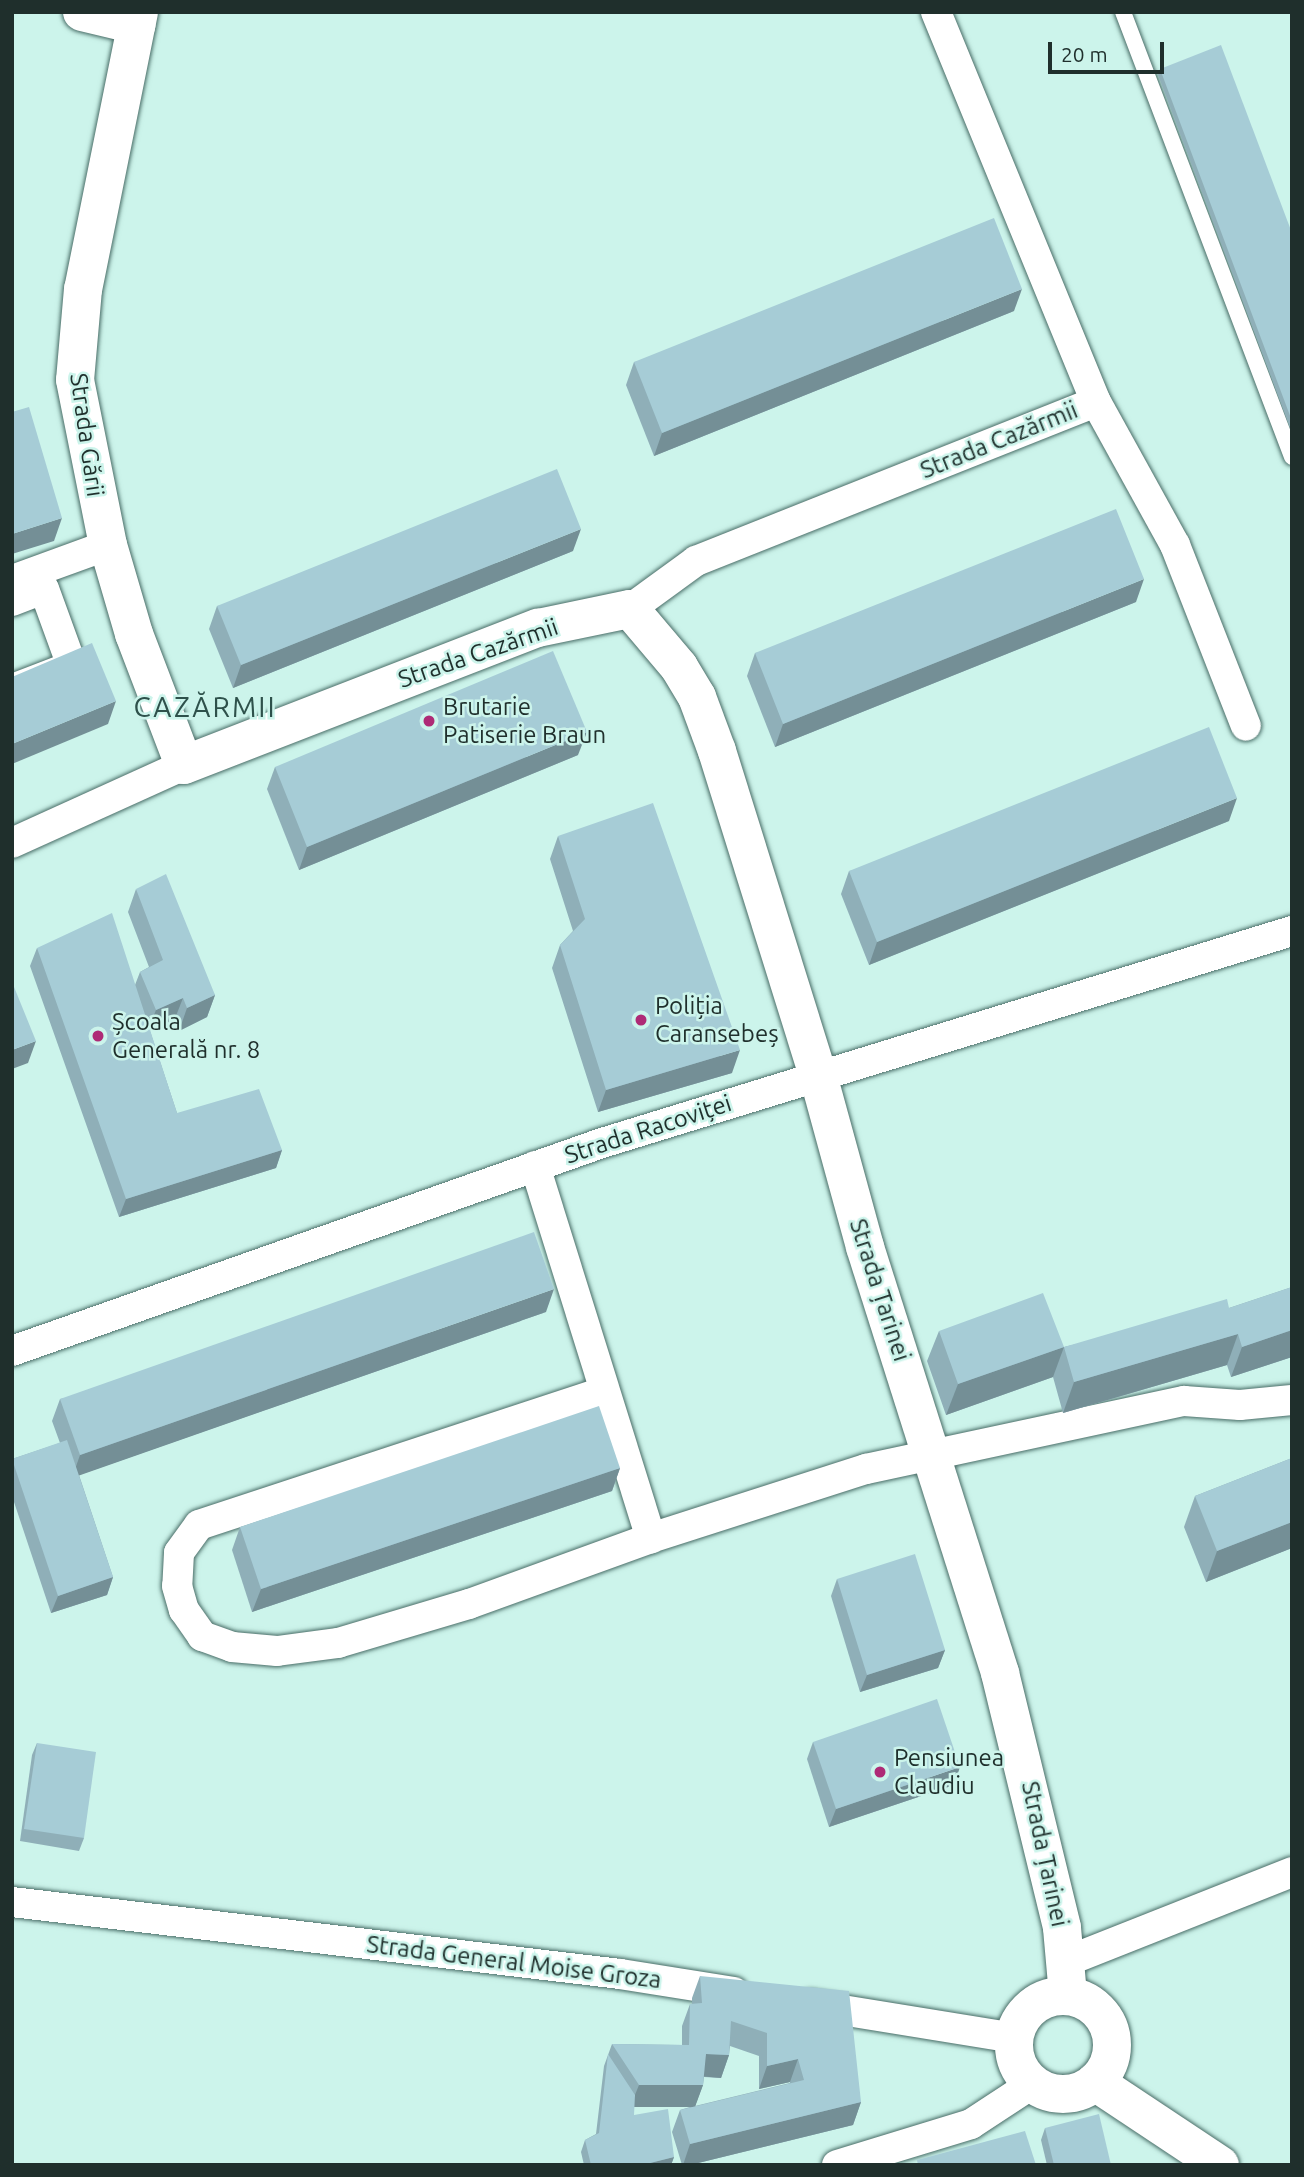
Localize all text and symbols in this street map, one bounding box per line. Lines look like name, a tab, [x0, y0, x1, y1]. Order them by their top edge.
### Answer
scale bar	[1052, 28, 1168, 72]
text: 20 m	[1061, 42, 1108, 66]
street label: Strada Gării	[64, 371, 110, 499]
street label: Strada Cazărmii	[916, 395, 1082, 485]
street label: Strada Cazărmii	[394, 612, 562, 694]
district label: CAZĂRMII	[134, 690, 276, 724]
place label: Brutarie Patiserie Braun	[443, 693, 606, 749]
marker: Brutarie Patiserie Braun	[421, 713, 437, 729]
place label: Poliția Caransebeș	[655, 992, 779, 1048]
place label: Școala Generală nr. 8	[112, 1008, 260, 1064]
marker: Poliția Caransebeș	[633, 1012, 649, 1028]
marker: Școala Generală nr. 8	[90, 1028, 106, 1044]
street label: Strada Racoviței	[561, 1088, 735, 1170]
street label: Strada Țarinei	[843, 1215, 917, 1365]
place label: Pensiunea Claudiu	[894, 1744, 1004, 1800]
marker: Pensiunea Claudiu	[872, 1764, 888, 1780]
street label: Strada Țarinei	[1016, 1779, 1074, 1929]
street label: Strada General Moise Groza	[365, 1930, 663, 1994]

